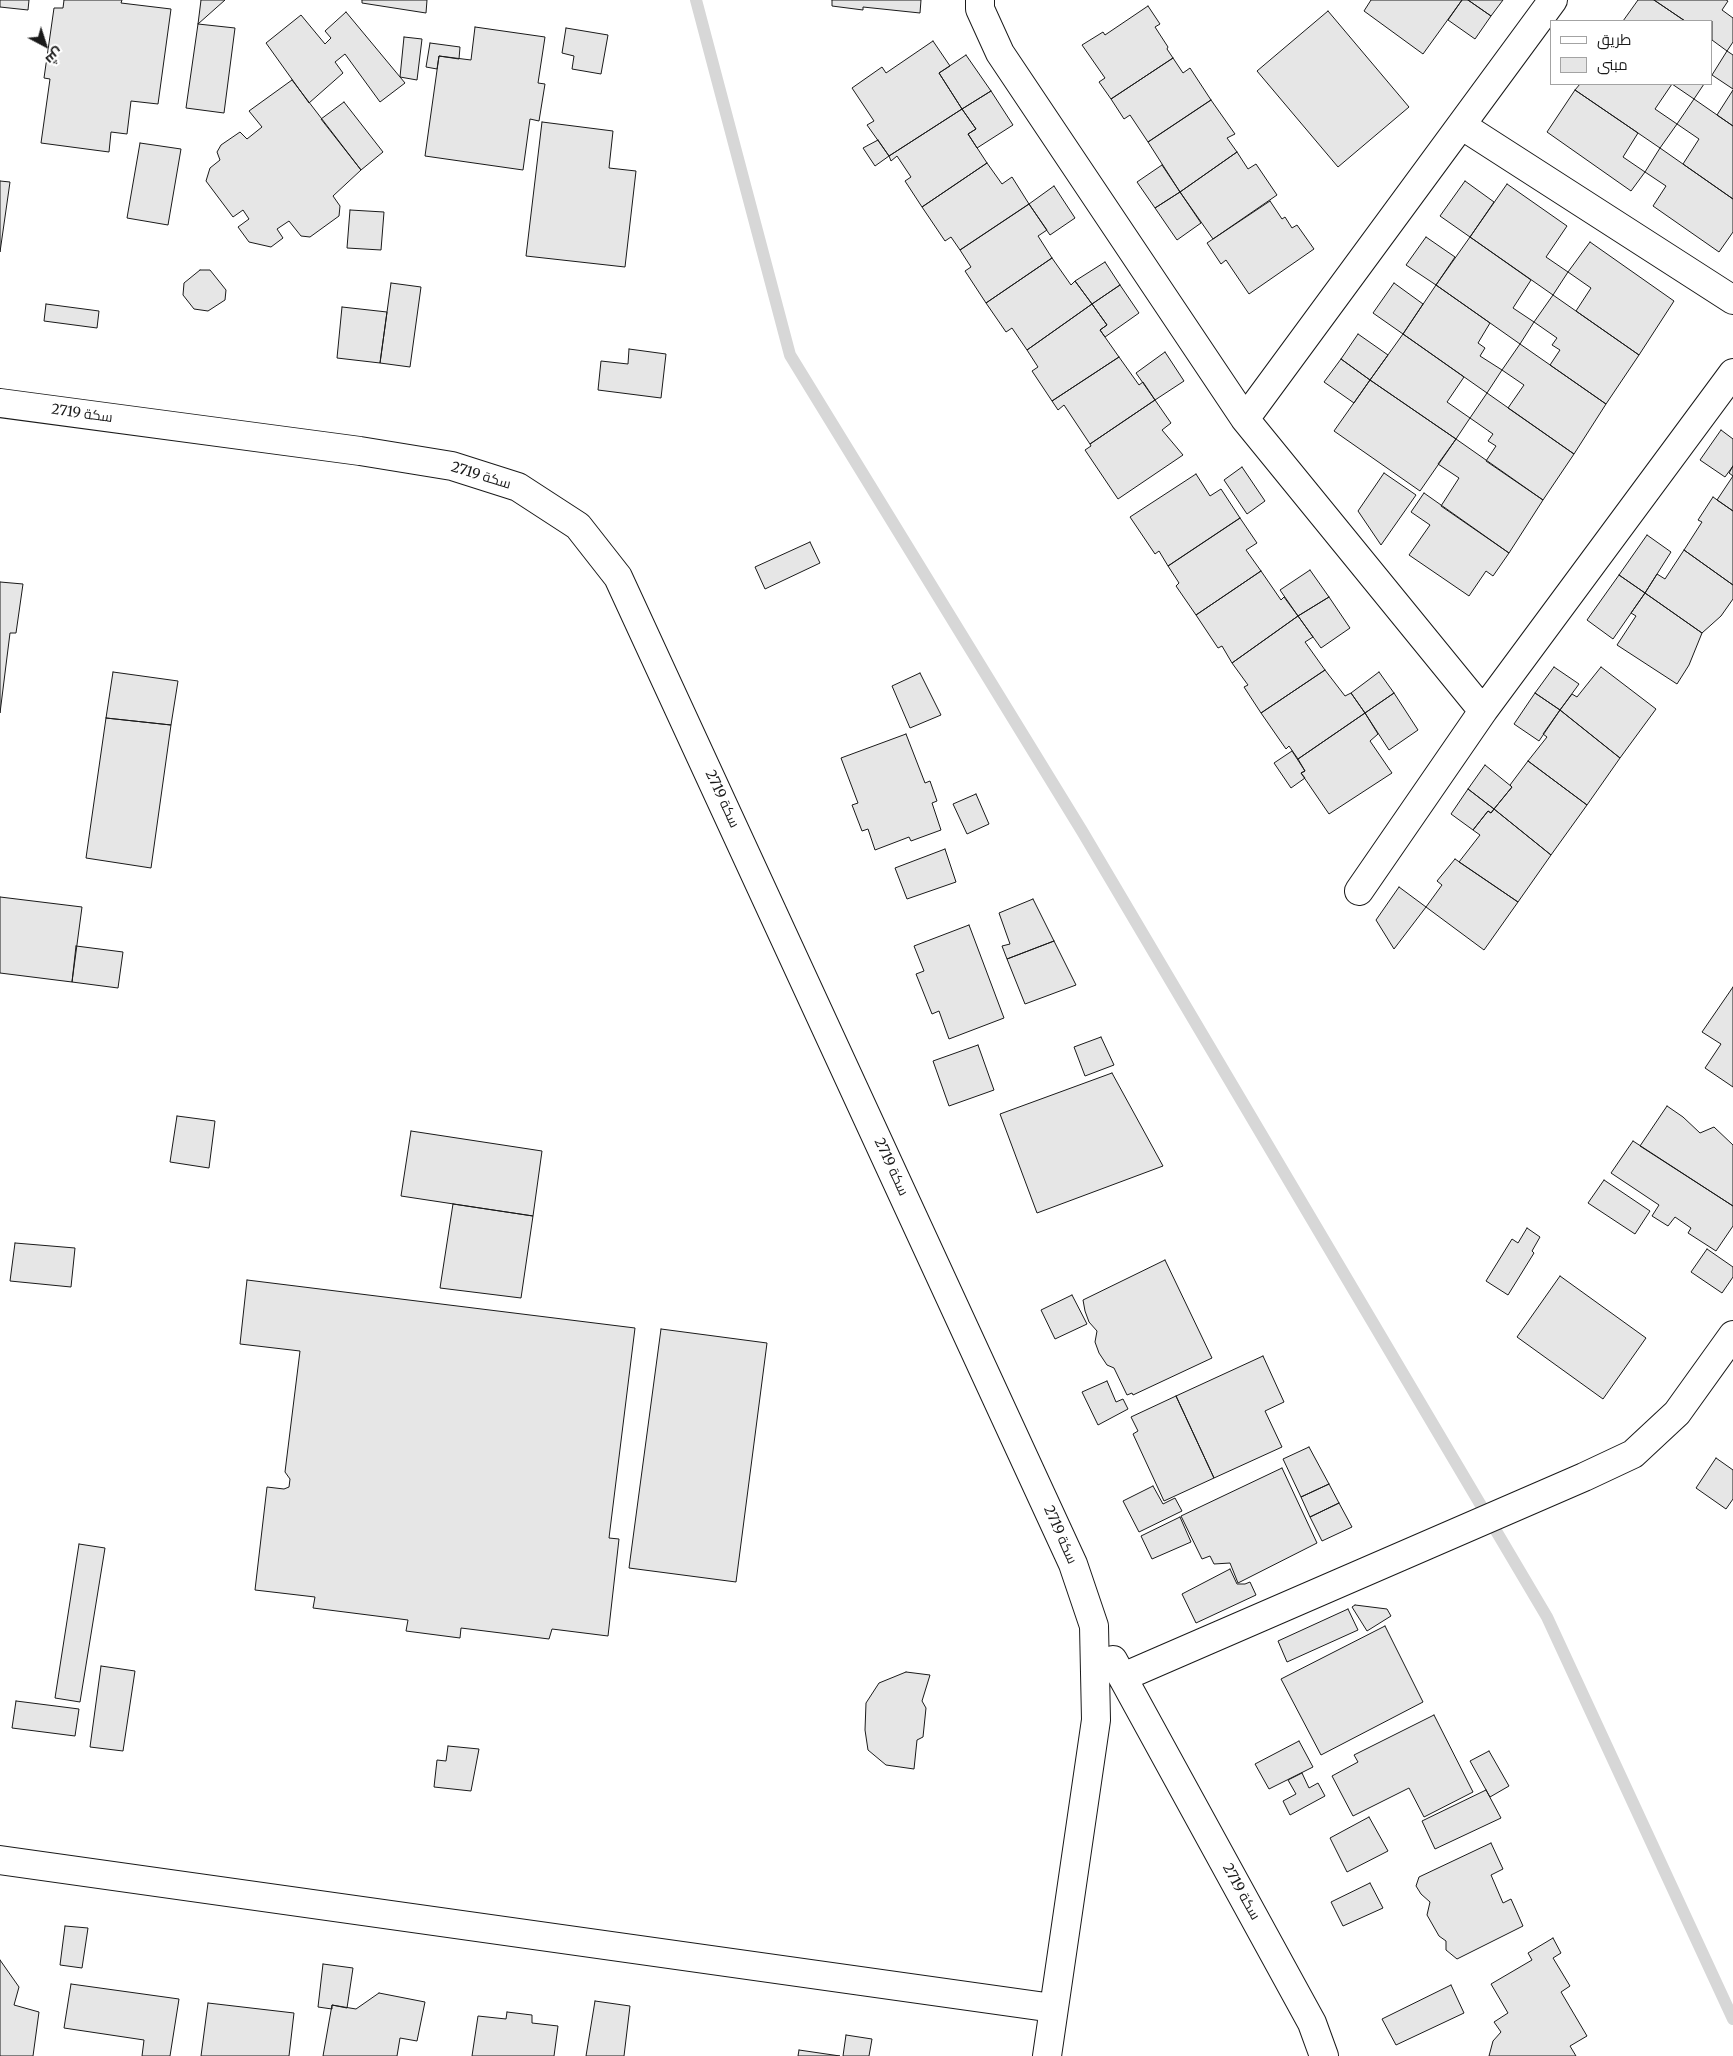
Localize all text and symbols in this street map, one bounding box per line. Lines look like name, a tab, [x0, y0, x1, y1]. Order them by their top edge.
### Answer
north arrow	[20, 20, 70, 70]
legend	[1550, 20, 1713, 85]
text: طريق	[1597, 30, 1631, 49]
text: ش	[42, 44, 67, 69]
text: مبنى	[1597, 55, 1628, 74]
street label: سكة 2719	[50, 401, 114, 427]
street label: سكة 2719	[449, 459, 513, 493]
street label: سكة 2719	[701, 767, 743, 831]
street label: سكة 2719	[870, 1135, 912, 1199]
street label: سكة 2719	[1040, 1503, 1080, 1567]
street label: سكة 2719	[1219, 1861, 1263, 1923]

